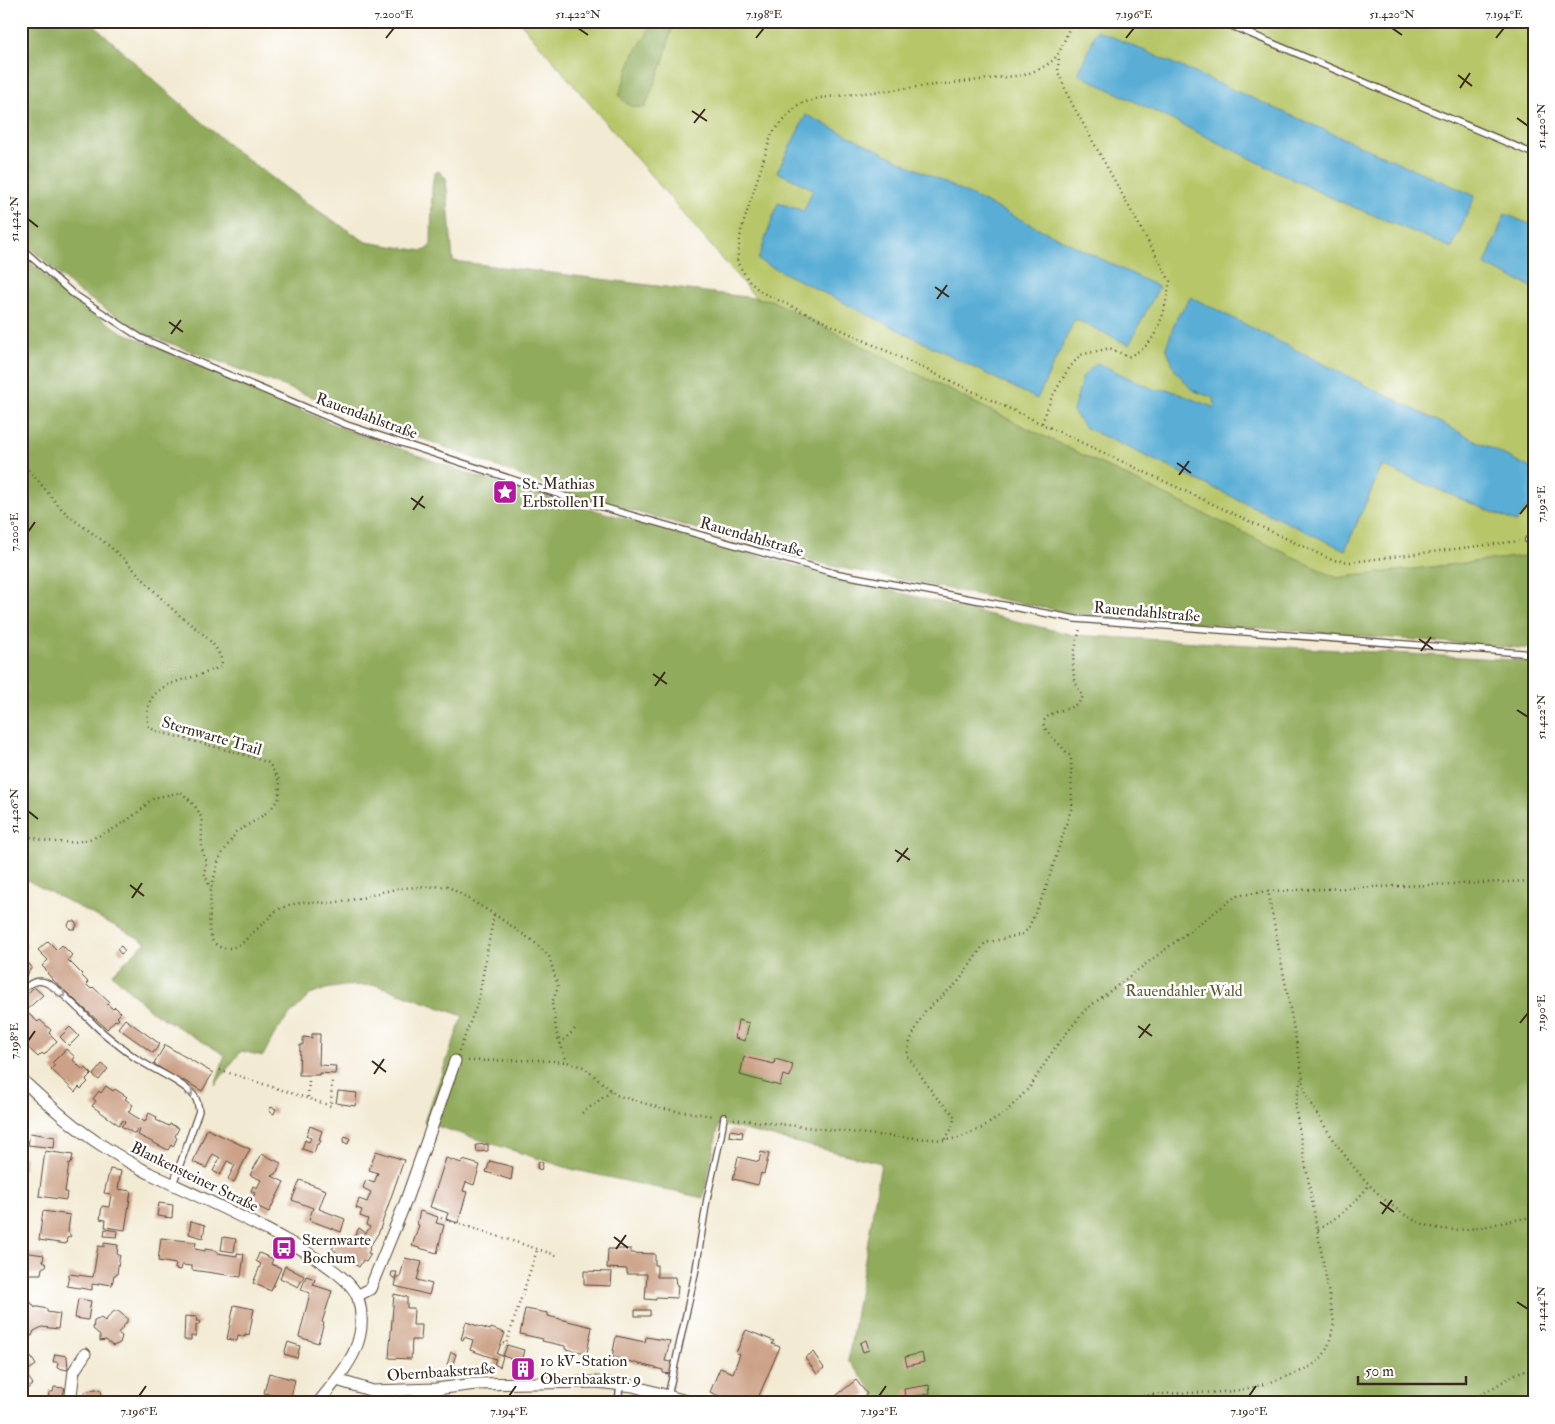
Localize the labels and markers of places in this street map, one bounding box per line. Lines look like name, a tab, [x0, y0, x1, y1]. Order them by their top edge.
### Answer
place label: St. Mathias Erbstollen II	[522, 474, 605, 512]
place icon: St. Mathias Erbstollen II	[492, 479, 518, 505]
place label: Sternwarte Bochum	[302, 1230, 371, 1268]
bus stop icon: Sternwarte Bochum	[271, 1235, 297, 1261]
place label: 10 kV-Station Obernbaakstr. 9	[540, 1351, 641, 1389]
building icon: 10 kV-Station Obernbaakstr. 9	[510, 1356, 536, 1382]

